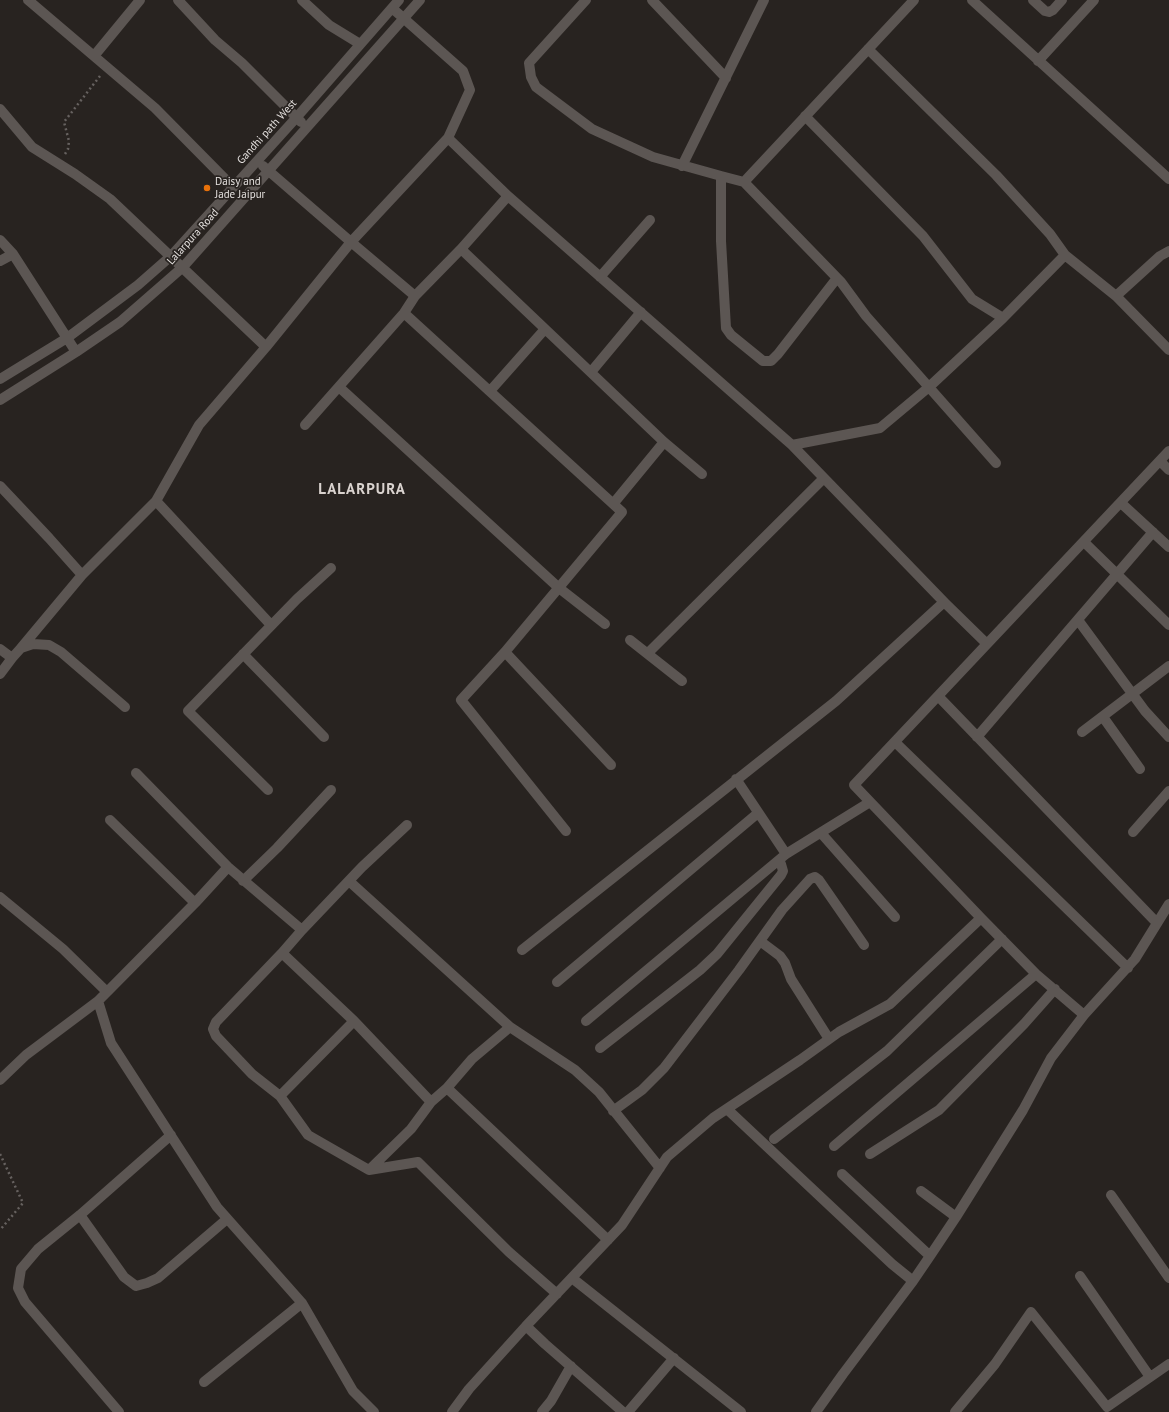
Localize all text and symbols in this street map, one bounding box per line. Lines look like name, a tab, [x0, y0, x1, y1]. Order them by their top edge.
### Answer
street label: Gandhi path West	[234, 97, 300, 167]
place label: Daisy and Jade Jaipur	[215, 175, 265, 201]
marker: Daisy and Jade Jaipur	[202, 183, 212, 193]
street label: Lalarpura Road	[164, 206, 222, 268]
district label: LALARPURA	[318, 481, 406, 499]

